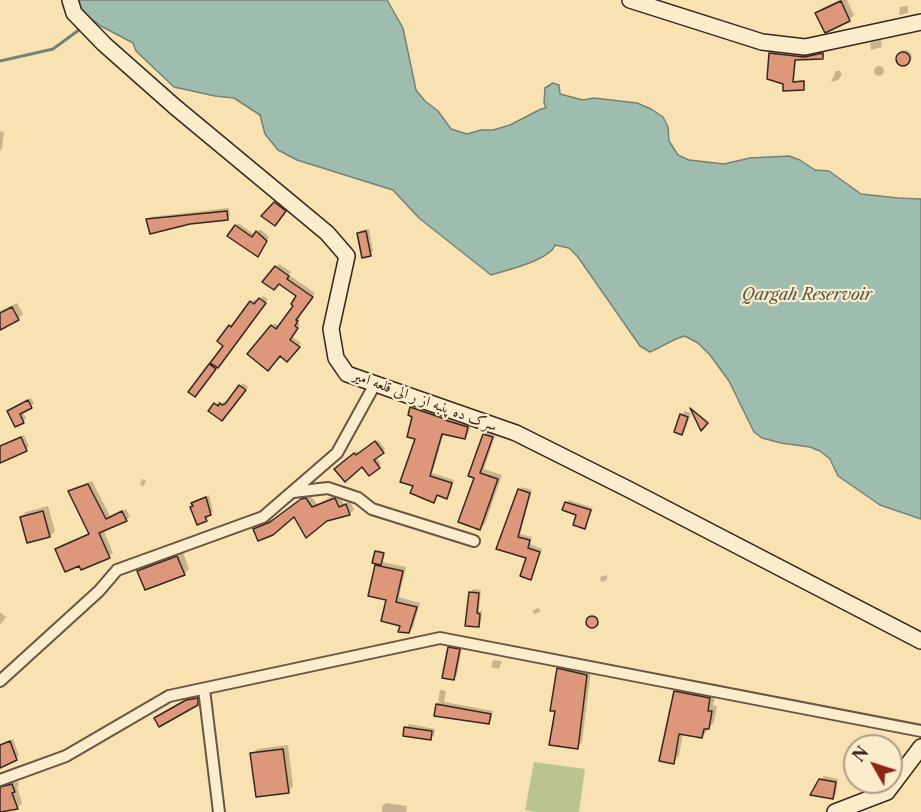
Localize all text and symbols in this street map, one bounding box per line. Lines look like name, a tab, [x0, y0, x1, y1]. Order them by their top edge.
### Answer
water label: Qargah Reservoir	[742, 285, 872, 305]
street label: سرک ده پنبه از ر الی قلعه امیر	[350, 366, 500, 436]
north arrow	[843, 734, 903, 794]
text: N	[848, 742, 873, 766]

